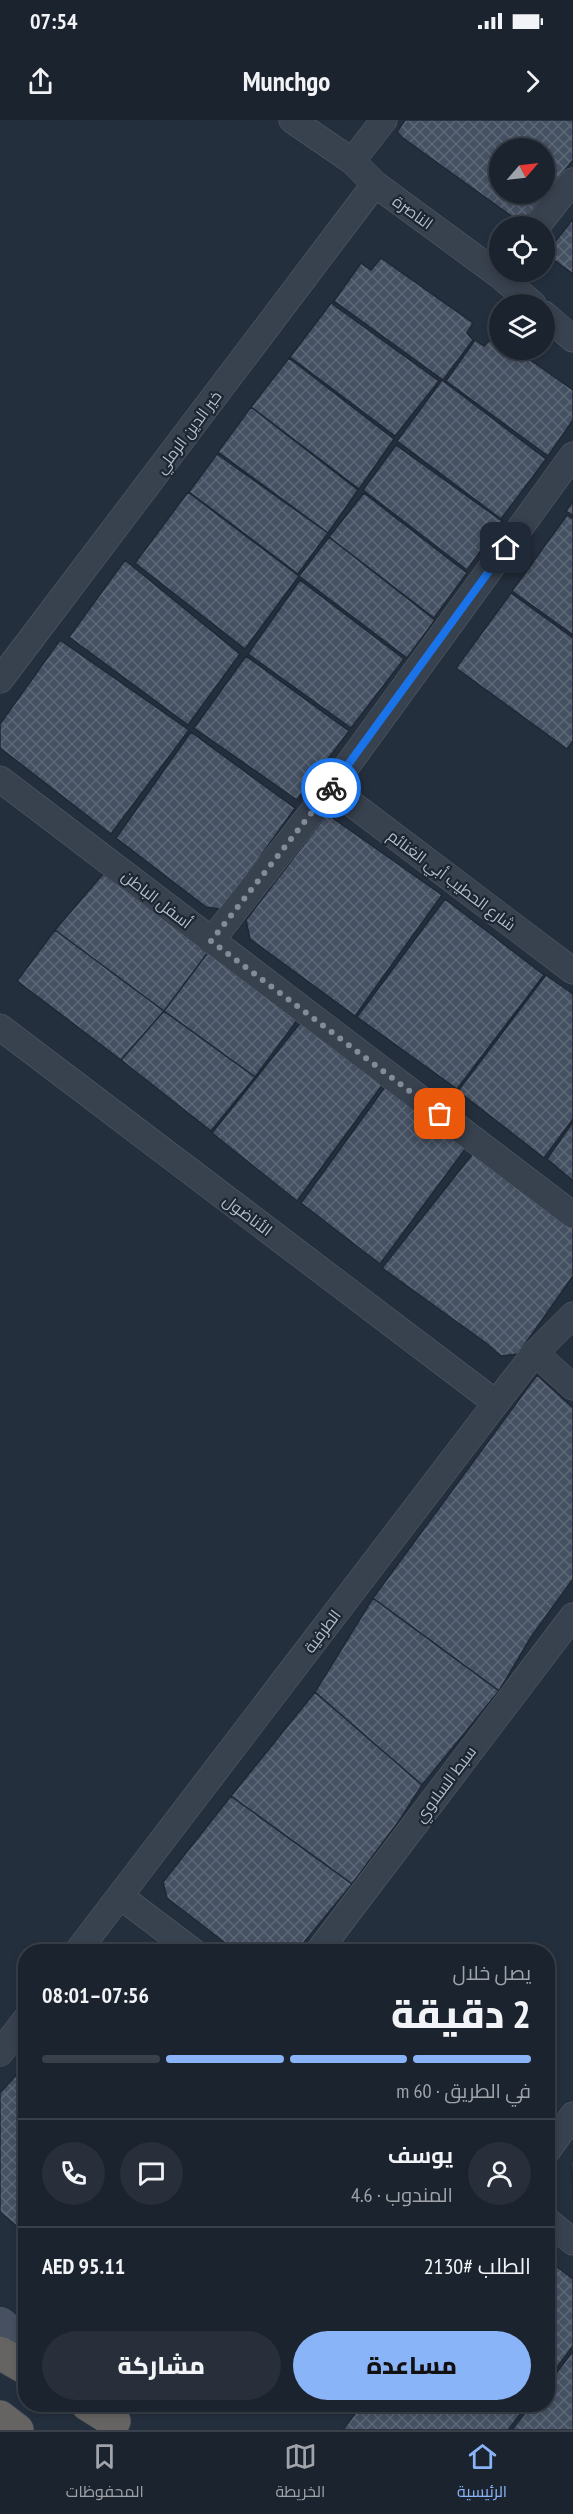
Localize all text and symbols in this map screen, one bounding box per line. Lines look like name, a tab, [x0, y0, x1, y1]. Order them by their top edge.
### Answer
text: 07:54	[30, 7, 78, 35]
text: Munchgo	[243, 64, 330, 98]
icon: share	[24, 65, 57, 98]
icon: forward	[516, 65, 549, 98]
north arrow	[489, 138, 555, 204]
map controls	[489, 138, 555, 360]
street label: الناصرة	[389, 191, 437, 233]
button: locate	[489, 216, 555, 282]
button: layers	[489, 294, 555, 360]
street label: خير الدين الرملي	[150, 387, 229, 480]
pin	[480, 522, 531, 573]
icon: home	[489, 531, 522, 564]
courier	[301, 758, 361, 818]
icon: bike	[315, 772, 348, 805]
street label: شارع الحطيب أبي الغنائم	[382, 825, 520, 938]
street label: أسفل الباطن	[117, 865, 196, 933]
pin	[414, 1088, 465, 1139]
icon: bag	[423, 1097, 456, 1130]
street label: الأناضول	[219, 1190, 277, 1241]
street label: الطرفية	[299, 1605, 345, 1657]
street label: سبط السلاوي	[410, 1742, 483, 1829]
text: يصل خلال	[453, 1960, 531, 1986]
text: 07:56–08:01	[42, 1981, 149, 2009]
text: 2 دقيقة	[391, 1988, 531, 2039]
text: في الطريق · 60 m	[396, 2078, 531, 2104]
text: يوسف	[388, 2141, 453, 2169]
button: phone	[42, 2142, 105, 2205]
button: chat	[120, 2142, 183, 2205]
button: person	[468, 2142, 531, 2205]
text: المندوب · 4.6	[351, 2182, 453, 2208]
text: AED 95.11	[42, 2252, 125, 2280]
text: الطلب #2130	[424, 2252, 531, 2280]
button: مشاركة	[42, 2331, 281, 2400]
button: مساعدة	[293, 2331, 531, 2400]
tab: المحفوظات	[66, 2440, 144, 2506]
tab: الخريطة	[275, 2440, 325, 2506]
tab: الرئيسية	[457, 2440, 507, 2506]

